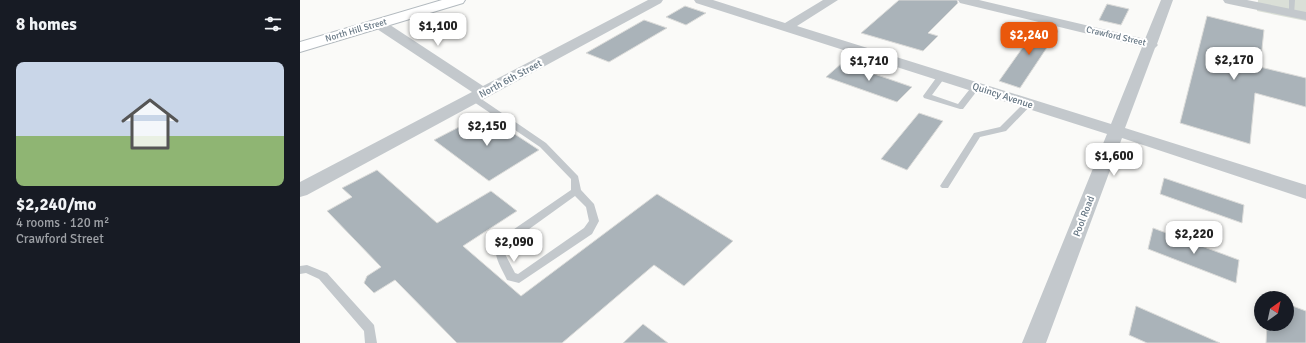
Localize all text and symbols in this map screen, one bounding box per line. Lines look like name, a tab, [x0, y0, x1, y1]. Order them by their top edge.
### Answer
icon: filters	[262, 13, 284, 35]
pin: $1,100	[405, 13, 471, 47]
text: 8 homes	[16, 14, 77, 35]
street label: North Hill Street	[324, 16, 388, 45]
text: $1,100	[419, 18, 457, 34]
pin: $2,240	[996, 22, 1062, 56]
street label: Crawford Street	[1085, 24, 1147, 49]
text: $2,240	[1010, 27, 1048, 43]
pin: $2,170	[1201, 47, 1267, 81]
pin: $1,710	[836, 48, 902, 82]
text: $2,170	[1215, 52, 1253, 68]
text: $1,710	[850, 53, 888, 69]
street label: North 6th Street	[477, 57, 544, 101]
street label: Quincy Avenue	[971, 81, 1035, 111]
icon: home	[114, 88, 186, 160]
pin: $2,150	[454, 113, 520, 147]
text: $2,150	[468, 118, 506, 134]
pin: $1,600	[1081, 143, 1147, 177]
text: $1,600	[1095, 148, 1133, 164]
text: $2,240/mo	[16, 194, 96, 215]
street label: Pool Road	[1071, 194, 1097, 238]
text: 4 rooms · 120 m²	[16, 215, 109, 231]
pin: $2,220	[1161, 221, 1227, 255]
text: $2,220	[1175, 226, 1213, 242]
pin: $2,090	[481, 229, 547, 263]
text: Crawford Street	[16, 231, 104, 247]
text: $2,090	[495, 234, 533, 250]
north arrow	[1254, 291, 1294, 331]
map controls	[1254, 291, 1294, 331]

